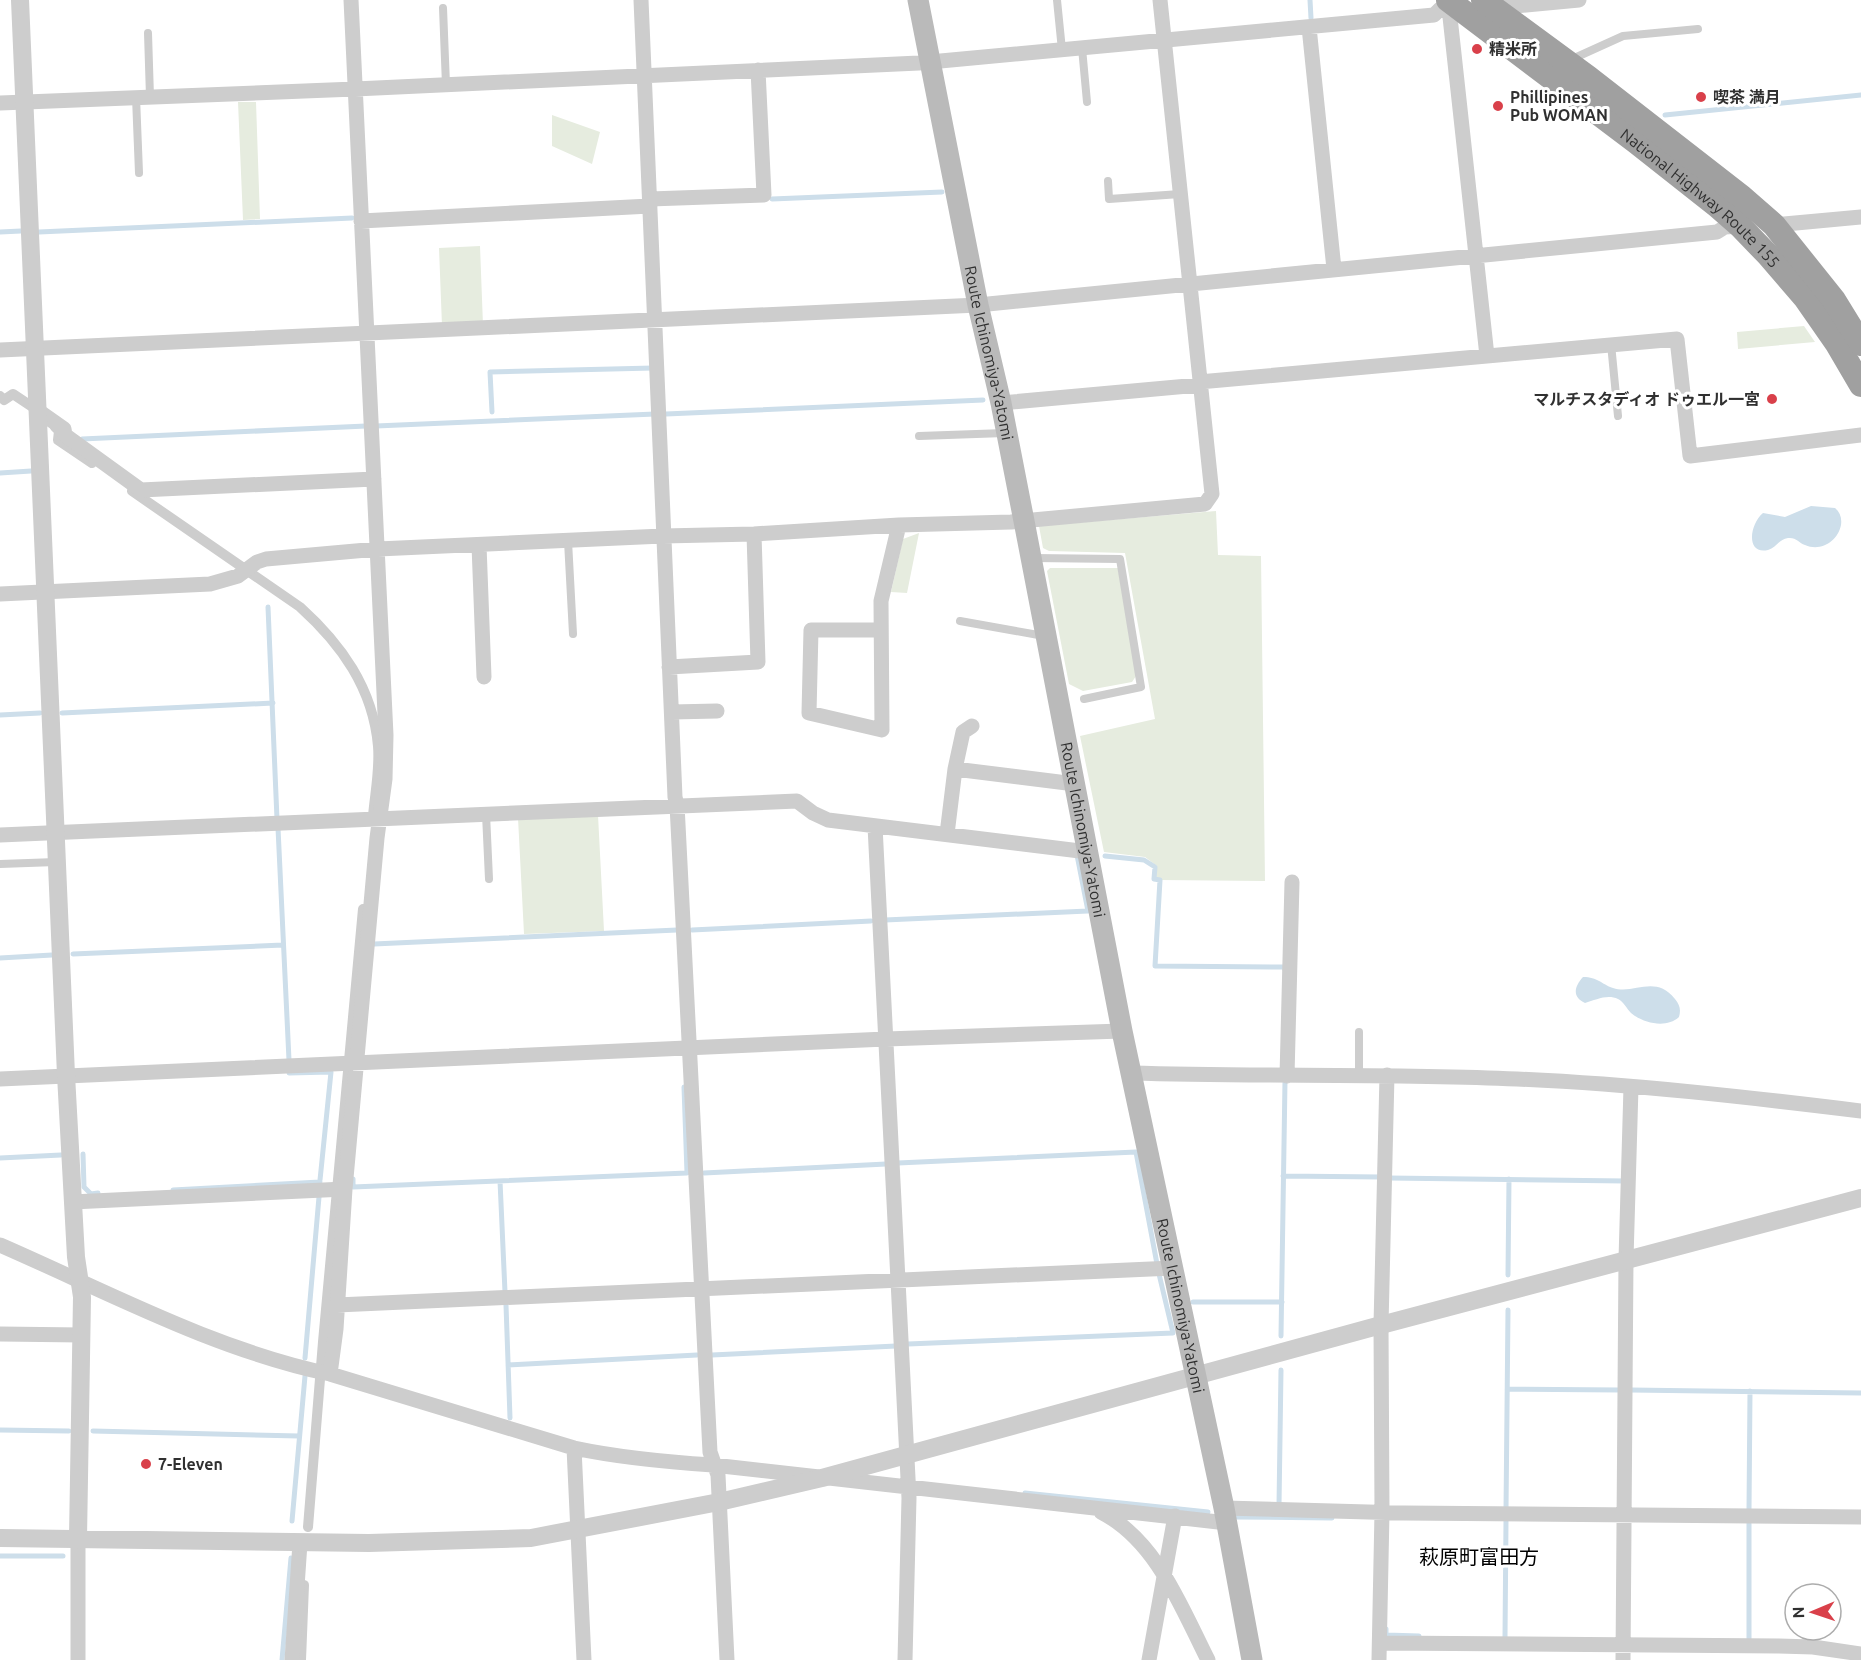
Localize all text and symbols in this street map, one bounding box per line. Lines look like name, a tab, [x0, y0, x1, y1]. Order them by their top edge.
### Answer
place label: 精米所	[1489, 40, 1537, 58]
marker: 精米所	[1470, 42, 1484, 56]
place label: Phillipines Pub WOMAN	[1510, 88, 1608, 124]
place label: 喫茶 満月	[1713, 88, 1781, 106]
marker: 喫茶 満月	[1694, 90, 1708, 104]
marker: Phillipines Pub WOMAN	[1491, 99, 1505, 113]
street label: National Highway Route 155	[1617, 125, 1784, 271]
street label: Route Ichinomiya-Yatomi	[961, 264, 1017, 442]
place label: マルチスタディオ ドゥエル一宮	[1533, 390, 1760, 408]
marker: マルチスタディオ ドゥエル一宮	[1765, 392, 1779, 406]
street label: Route Ichinomiya-Yatomi	[1058, 740, 1109, 919]
street label: Route Ichinomiya-Yatomi	[1153, 1217, 1208, 1395]
place label: 7-Eleven	[158, 1455, 223, 1473]
marker: 7-Eleven	[139, 1457, 153, 1471]
district label: 萩原町富田方	[1419, 1545, 1539, 1568]
north arrow	[1783, 1582, 1843, 1642]
text: N	[1789, 1606, 1807, 1619]

